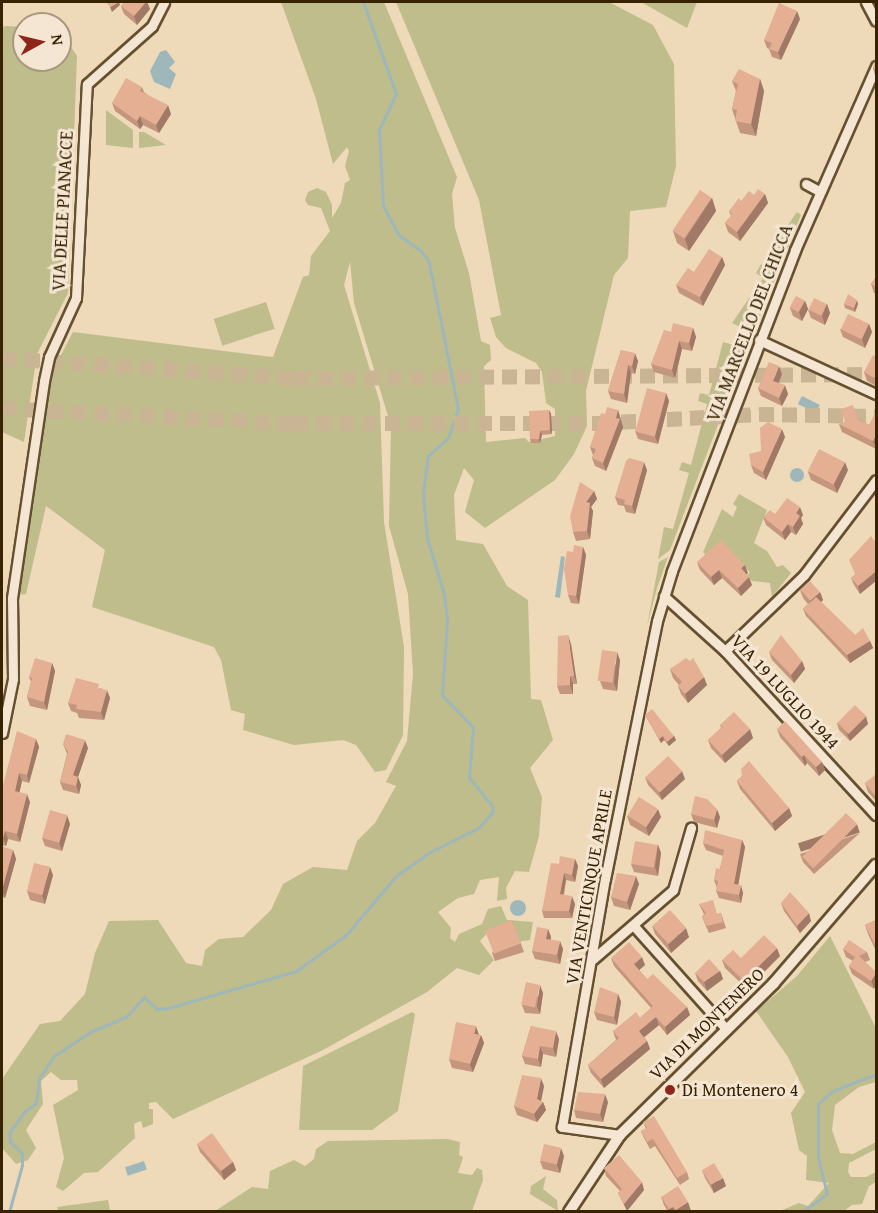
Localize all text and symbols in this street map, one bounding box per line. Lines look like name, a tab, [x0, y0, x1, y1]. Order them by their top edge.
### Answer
north arrow	[12, 12, 72, 72]
text: N	[45, 33, 70, 47]
street label: VIA DELLE PIANACCE	[48, 131, 78, 291]
street label: VIA MARCELLO DEL CHICCA	[702, 221, 798, 425]
street label: VIA 19 LUGLIO 1944	[726, 630, 844, 754]
street label: VIA VENTICINQUE APRILE	[561, 788, 617, 986]
street label: VIA DI MONTENERO	[645, 964, 769, 1084]
place label: Di Montenero 4	[682, 1079, 798, 1101]
marker: Di Montenero 4	[663, 1083, 677, 1097]

